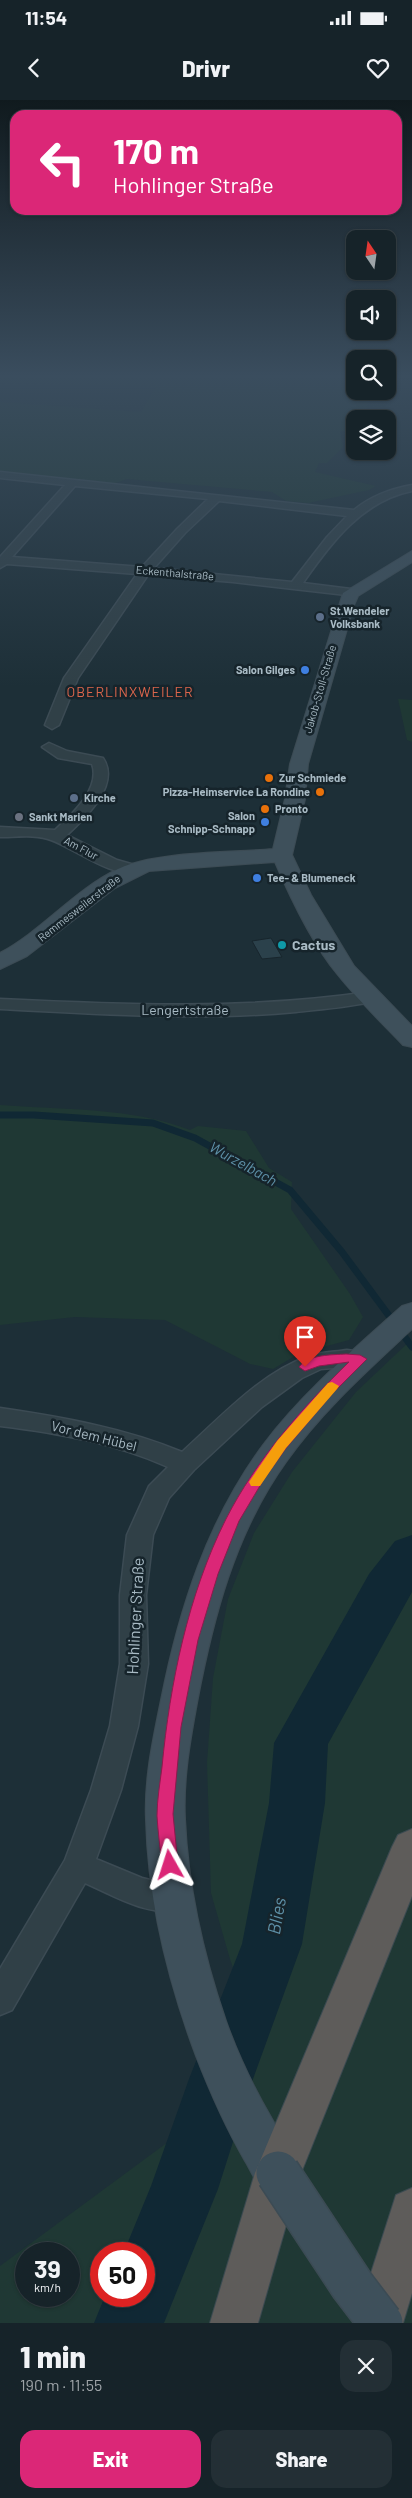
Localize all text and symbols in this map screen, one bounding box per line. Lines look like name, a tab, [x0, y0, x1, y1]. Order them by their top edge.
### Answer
text: 11:54	[25, 6, 67, 29]
icon: back	[20, 54, 48, 82]
icon: heart	[364, 54, 392, 82]
text: Drivr	[182, 55, 230, 81]
text: 170 m	[113, 129, 199, 171]
icon: left	[30, 130, 95, 195]
text: Hohlinger Straße	[113, 171, 274, 197]
north arrow	[346, 230, 396, 280]
map controls	[346, 230, 396, 460]
button: sound	[346, 290, 396, 340]
button: search	[346, 350, 396, 400]
button: layers	[346, 410, 396, 460]
street label: Eckenthalstraße	[135, 563, 215, 582]
place label: St.Wendeler Volksbank	[330, 604, 390, 630]
marker: St.Wendeler Volksbank	[314, 611, 326, 623]
street label: Jakob-Stoll-Straße	[301, 643, 338, 734]
place label: Salon Gilges	[236, 663, 295, 676]
marker: Salon Gilges	[299, 664, 311, 676]
district label: OBERLINXWEILER	[67, 683, 194, 700]
place label: Zur Schmiede	[279, 771, 346, 784]
marker: Zur Schmiede	[263, 772, 275, 784]
place label: Pizza-Heimservice La Rondine	[163, 785, 310, 798]
marker: Pizza-Heimservice La Rondine	[314, 786, 326, 798]
place label: Kirche	[84, 791, 116, 804]
marker: Kirche	[68, 792, 80, 804]
place label: Pronto	[275, 802, 308, 815]
marker: Pronto	[259, 803, 271, 815]
place label: Salon Schnipp-Schnapp	[168, 809, 255, 835]
place label: Sankt Marien	[29, 810, 92, 823]
marker: Sankt Marien	[13, 811, 25, 823]
marker: Salon Schnipp-Schnapp	[259, 816, 271, 828]
street label: Am Flur	[62, 833, 100, 862]
street label: Remmesweilerstraße	[35, 871, 123, 944]
place label: Tee- & Blumeneck	[267, 871, 356, 884]
marker: Tee- & Blumeneck	[251, 872, 263, 884]
place label: Cactus	[292, 936, 335, 953]
marker: Cactus	[276, 939, 288, 951]
street label: Lengertstraße	[141, 1001, 229, 1018]
water label: Wurzelbach	[206, 1137, 281, 1189]
pin	[284, 1316, 326, 1367]
icon: arrive	[291, 1323, 319, 1351]
street label: Vor dem Hübel	[50, 1417, 139, 1454]
street label: Hohlinger Straße	[122, 1557, 147, 1675]
position arrow	[143, 1838, 195, 1890]
water label: Blies	[262, 1896, 290, 1936]
speed limit sign: 50	[90, 2242, 155, 2307]
text: 39	[34, 2253, 61, 2283]
text: km/h	[34, 2280, 61, 2294]
text: 1 min	[20, 2338, 86, 2374]
button: close	[340, 2340, 392, 2392]
text: 190 m · 11:55	[20, 2375, 102, 2394]
button: Exit	[20, 2430, 201, 2488]
button: Share	[211, 2430, 392, 2488]

